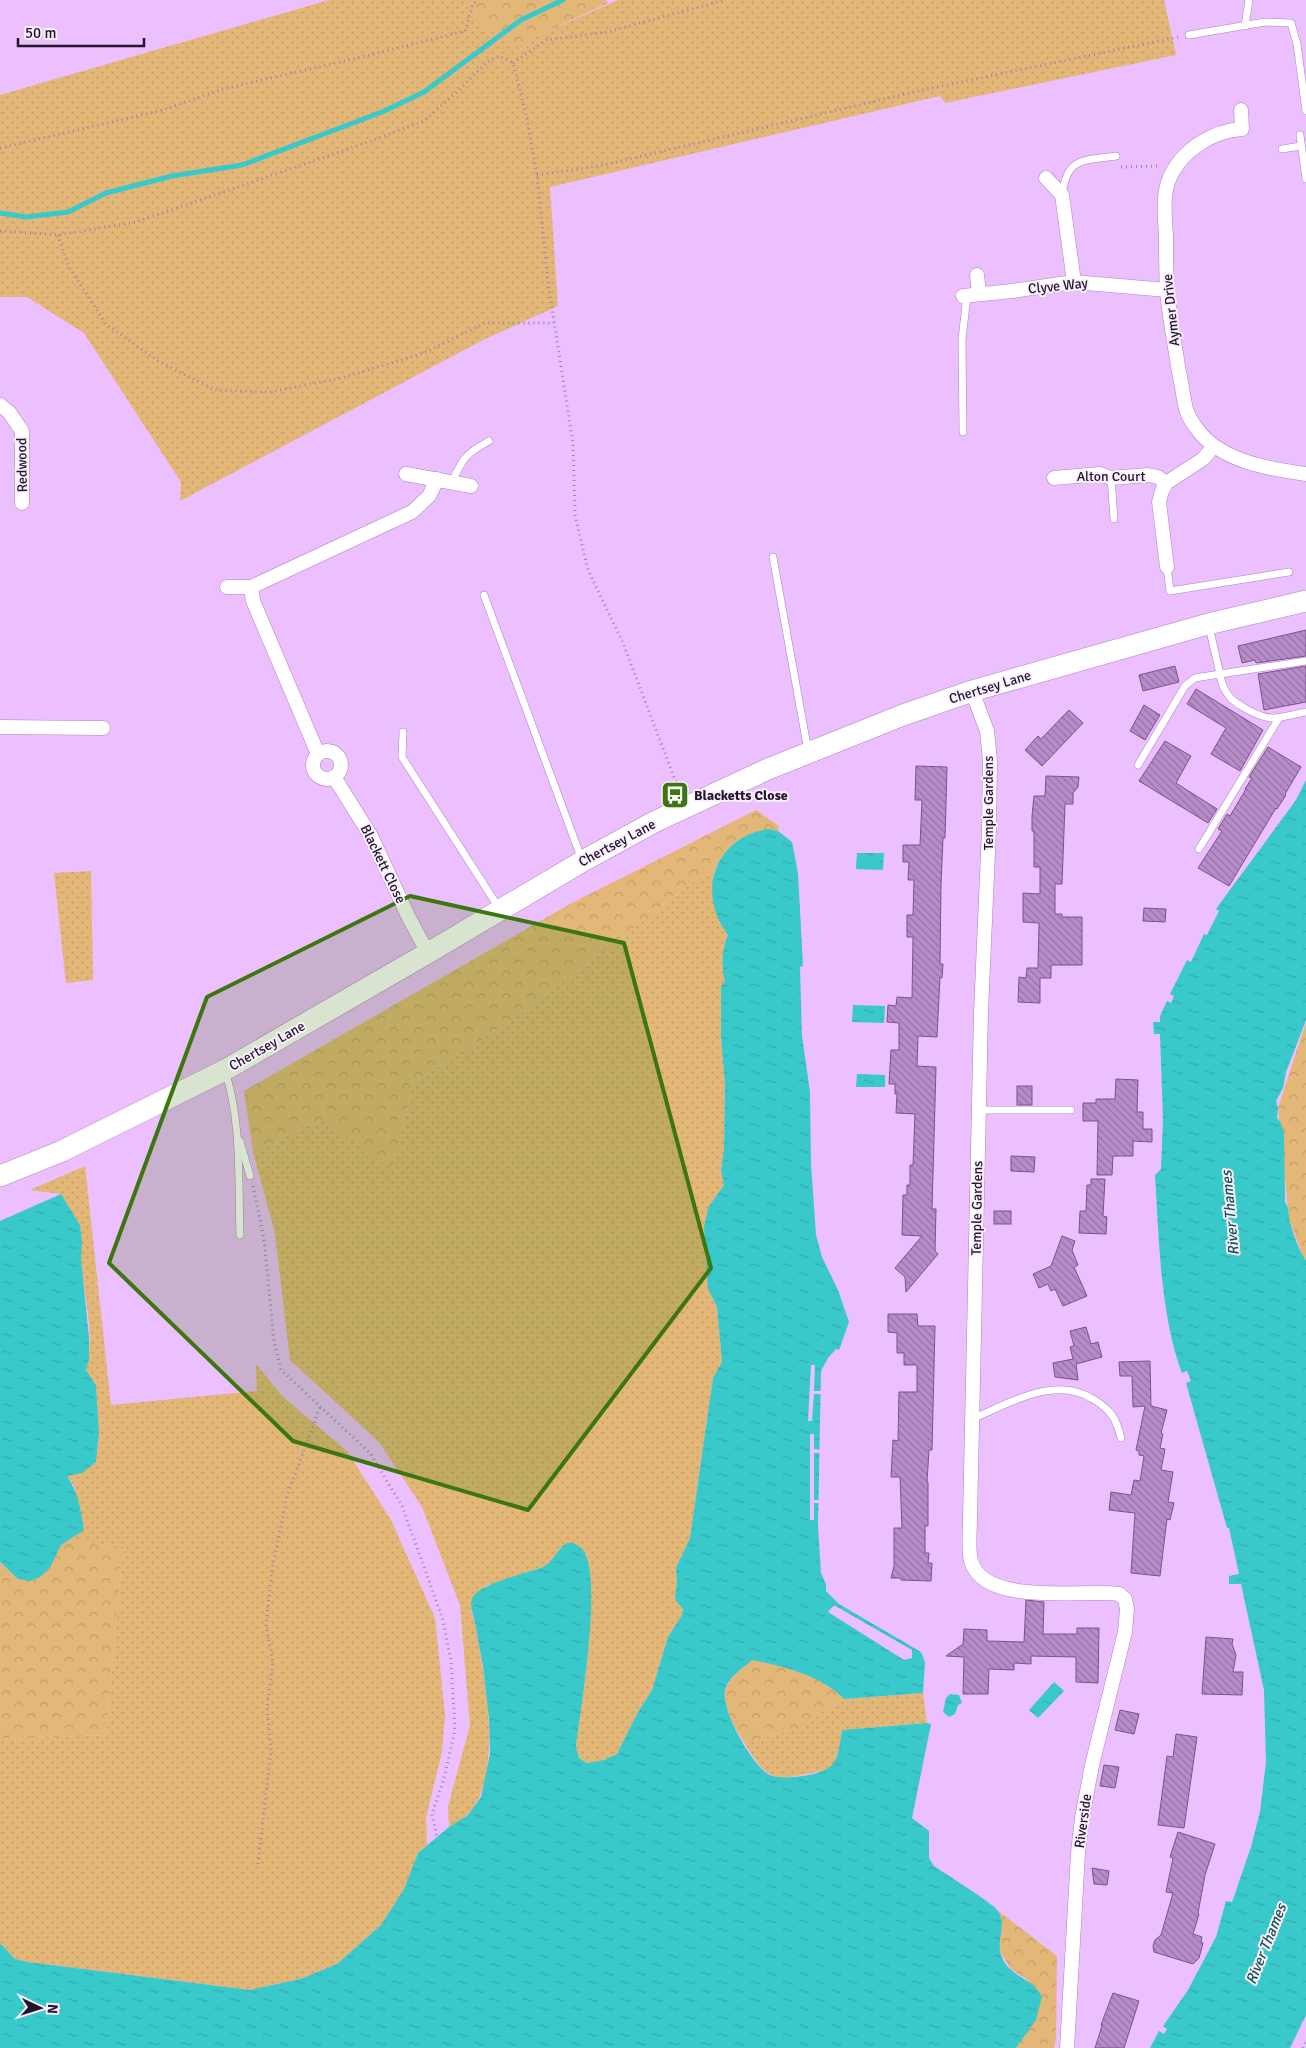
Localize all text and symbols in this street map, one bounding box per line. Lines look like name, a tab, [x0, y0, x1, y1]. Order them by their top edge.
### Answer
scale bar	[18, 15, 144, 47]
text: 50 m	[25, 24, 56, 42]
street label: Aymer Drive	[1159, 273, 1183, 347]
street label: Clyve Way	[1027, 274, 1089, 298]
street label: Redwood	[13, 438, 31, 492]
street label: Alton Court	[1077, 468, 1145, 485]
street label: Chertsey Lane	[947, 666, 1033, 708]
street label: Temple Gardens	[980, 756, 997, 850]
bus stop icon: Blacketts Close	[660, 780, 690, 810]
place label: Blacketts Close	[694, 787, 788, 804]
street label: Chertsey Lane	[576, 816, 658, 870]
street label: Blackett Close	[357, 822, 409, 906]
street label: Chertsey Lane	[226, 1017, 308, 1075]
street label: Temple Gardens	[968, 1161, 986, 1255]
water label: River Thames	[1217, 1168, 1243, 1256]
street label: Riverside	[1071, 1793, 1095, 1849]
water label: River Thames	[1242, 1900, 1291, 1987]
north arrow	[15, 1983, 65, 2033]
text: N	[44, 2003, 61, 2014]

